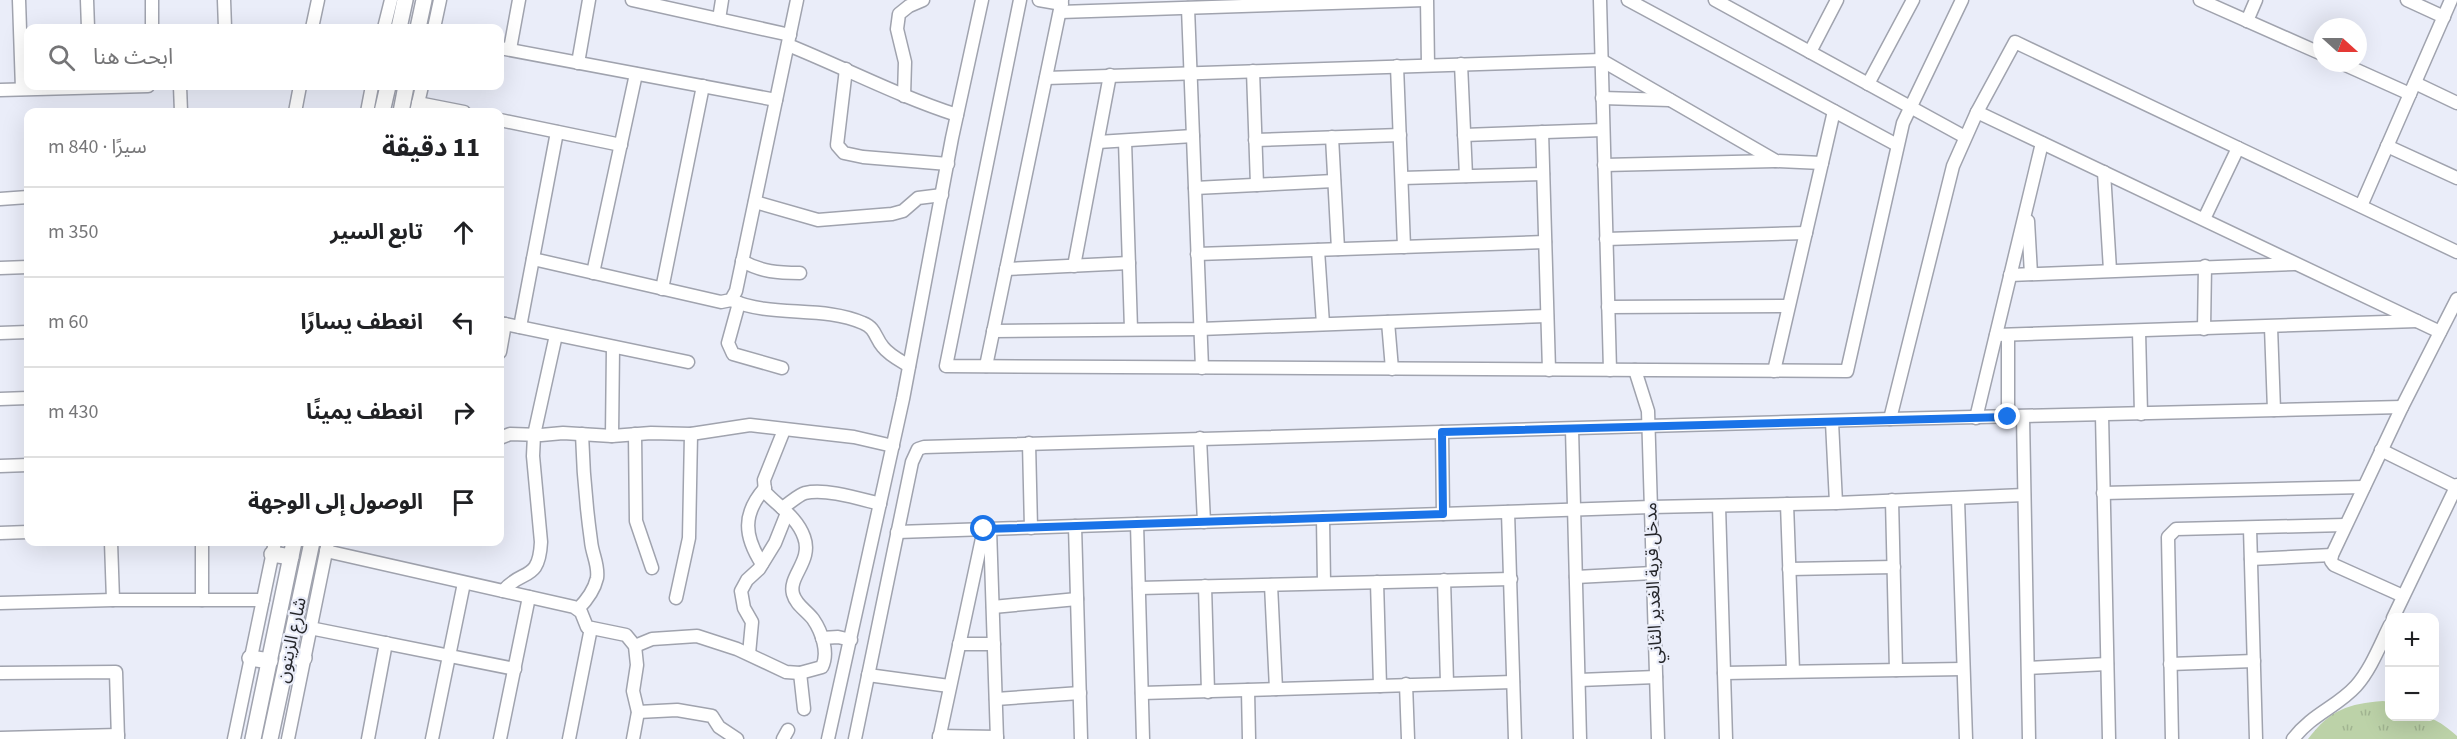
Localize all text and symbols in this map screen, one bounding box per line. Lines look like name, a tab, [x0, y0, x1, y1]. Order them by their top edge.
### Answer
north arrow	[2313, 18, 2367, 72]
search box	[24, 24, 504, 90]
icon: search	[45, 41, 78, 74]
text: ابحث هنا	[93, 41, 173, 73]
text: 11 دقيقة	[382, 129, 480, 166]
text: سيرًا · 840 m	[48, 133, 147, 161]
text: تابع السير	[330, 216, 423, 248]
icon: ahead	[447, 216, 480, 249]
text: 350 m	[48, 218, 98, 246]
text: انعطف يسارًا	[300, 306, 423, 338]
icon: left	[447, 306, 480, 339]
text: 60 m	[48, 308, 88, 336]
text: انعطف يمينًا	[306, 396, 423, 428]
icon: right	[447, 396, 480, 429]
text: 430 m	[48, 398, 98, 426]
route end	[1994, 403, 2020, 429]
text: الوصول إلى الوجهة	[248, 486, 423, 518]
icon: arrive	[447, 486, 480, 519]
street label: مدخل قرية الغدير الثاني	[1638, 502, 1669, 664]
route start	[970, 515, 996, 541]
street label: شارع الزيتون	[270, 595, 314, 686]
map controls	[2385, 613, 2439, 721]
button: +	[2385, 613, 2439, 667]
button: −	[2385, 667, 2439, 721]

